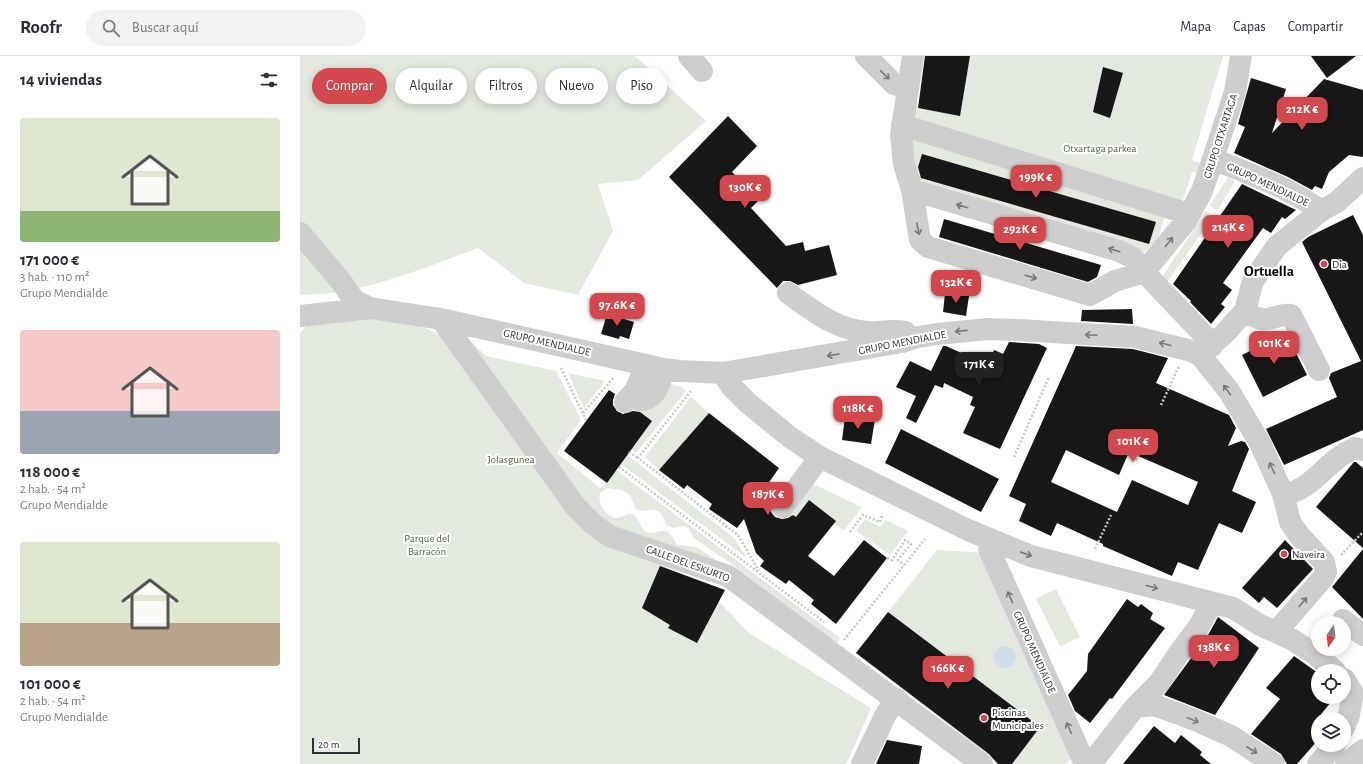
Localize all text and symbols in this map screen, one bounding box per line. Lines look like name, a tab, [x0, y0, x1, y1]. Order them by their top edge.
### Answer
search box	[86, 10, 366, 46]
icon: search	[100, 17, 122, 39]
text: Roofr	[20, 18, 62, 37]
text: Buscar aquí	[132, 20, 199, 35]
text: Mapa	[1180, 20, 1211, 34]
text: Capas	[1233, 20, 1266, 34]
text: Compartir	[1288, 20, 1343, 34]
chip: Comprar	[312, 68, 387, 104]
chip: Alquilar	[395, 68, 467, 104]
chip: Filtros	[475, 68, 537, 104]
chip: Nuevo	[545, 68, 608, 104]
chip: Piso	[616, 68, 667, 104]
icon: filters	[258, 69, 280, 91]
text: 14 viviendas	[20, 71, 102, 88]
one-way arrow	[880, 71, 890, 80]
street label: GRUPO OTXARTAGA	[1202, 92, 1240, 180]
pin: 212K €	[1269, 97, 1335, 131]
text: 212K €	[1286, 103, 1318, 116]
park label: Otxartaga parkea	[1063, 143, 1137, 154]
icon: home	[114, 144, 186, 216]
street label: GRUPO MENDIALDE	[1225, 161, 1311, 208]
pin: 199K €	[1003, 165, 1069, 199]
text: 199K €	[1020, 171, 1052, 184]
pin: 130K €	[712, 175, 778, 209]
text: 130K €	[729, 181, 761, 194]
one-way arrow	[956, 202, 969, 209]
pin: 214K €	[1195, 215, 1261, 249]
pin: 292K €	[987, 217, 1053, 251]
text: 214K €	[1212, 221, 1244, 234]
one-way arrow	[914, 222, 922, 235]
text: 292K €	[1003, 223, 1037, 236]
one-way arrow	[1164, 237, 1173, 248]
one-way arrow	[1107, 246, 1120, 253]
text: 171 000 €	[20, 251, 79, 268]
marker: Dia	[1319, 259, 1329, 269]
place label: Dia	[1332, 259, 1347, 270]
district label: Ortuella	[1244, 264, 1294, 279]
pin: 132K €	[923, 270, 989, 304]
text: 3 hab. · 110 m²	[20, 271, 89, 284]
one-way arrow	[1025, 274, 1038, 281]
text: 132K €	[940, 276, 972, 289]
text: Grupo Mendialde	[20, 287, 108, 300]
pin: 97.6K €	[580, 293, 654, 327]
text: 97.6K €	[599, 299, 635, 312]
street label: GRUPO MENDIALDE	[502, 327, 592, 358]
street label: GRUPO MENDIALDE	[857, 328, 947, 356]
one-way arrow	[955, 328, 968, 335]
pin: 101K €	[1241, 331, 1307, 365]
one-way arrow	[1085, 332, 1098, 339]
text: 101K €	[1258, 337, 1290, 350]
one-way arrow	[1159, 340, 1172, 347]
one-way arrow	[827, 351, 840, 359]
pin: 171K €	[946, 352, 1012, 386]
icon: home	[114, 356, 186, 428]
text: 171K €	[964, 358, 994, 371]
one-way arrow	[1223, 384, 1231, 395]
pin: 118K €	[825, 396, 891, 430]
text: 118K €	[842, 402, 874, 415]
pin: 101K €	[1100, 429, 1166, 463]
text: 101K €	[1117, 435, 1149, 448]
park label: Jolasgunea	[487, 454, 535, 465]
one-way arrow	[1268, 462, 1275, 474]
text: 118 000 €	[20, 463, 80, 480]
pin: 187K €	[735, 482, 801, 516]
text: 2 hab. · 54 m²	[20, 483, 86, 496]
text: 187K €	[752, 488, 784, 501]
text: Grupo Mendialde	[20, 499, 108, 512]
park label: Parque del Barracón	[404, 533, 450, 557]
street label: CALLE DEL ESKURTO	[645, 543, 731, 584]
marker: Naveira	[1279, 549, 1289, 559]
place label: Naveira	[1292, 549, 1325, 560]
one-way arrow	[1020, 551, 1033, 558]
icon: home	[114, 568, 186, 640]
one-way arrow	[1145, 584, 1158, 591]
one-way arrow	[1006, 591, 1013, 603]
one-way arrow	[1298, 596, 1307, 607]
street label: GRUPO MENDIALDE	[1011, 609, 1058, 696]
north arrow	[1311, 616, 1351, 656]
map controls	[1311, 616, 1351, 752]
pin: 138K €	[1181, 635, 1247, 669]
text: 138K €	[1198, 641, 1230, 654]
pin: 166K €	[915, 656, 981, 690]
text: 166K €	[932, 662, 964, 675]
button: locate	[1311, 664, 1351, 704]
text: 101 000 €	[20, 675, 81, 692]
text: 2 hab. · 54 m²	[20, 695, 86, 708]
place label: Piscinas Municipales	[992, 707, 1044, 731]
text: Grupo Mendialde	[20, 711, 108, 724]
button: layers	[1311, 712, 1351, 752]
marker: Piscinas Municipales	[979, 713, 989, 723]
one-way arrow	[1186, 716, 1198, 724]
one-way arrow	[1065, 723, 1072, 735]
scale bar	[312, 736, 360, 755]
text: 20 m	[318, 739, 339, 750]
one-way arrow	[1247, 746, 1258, 754]

